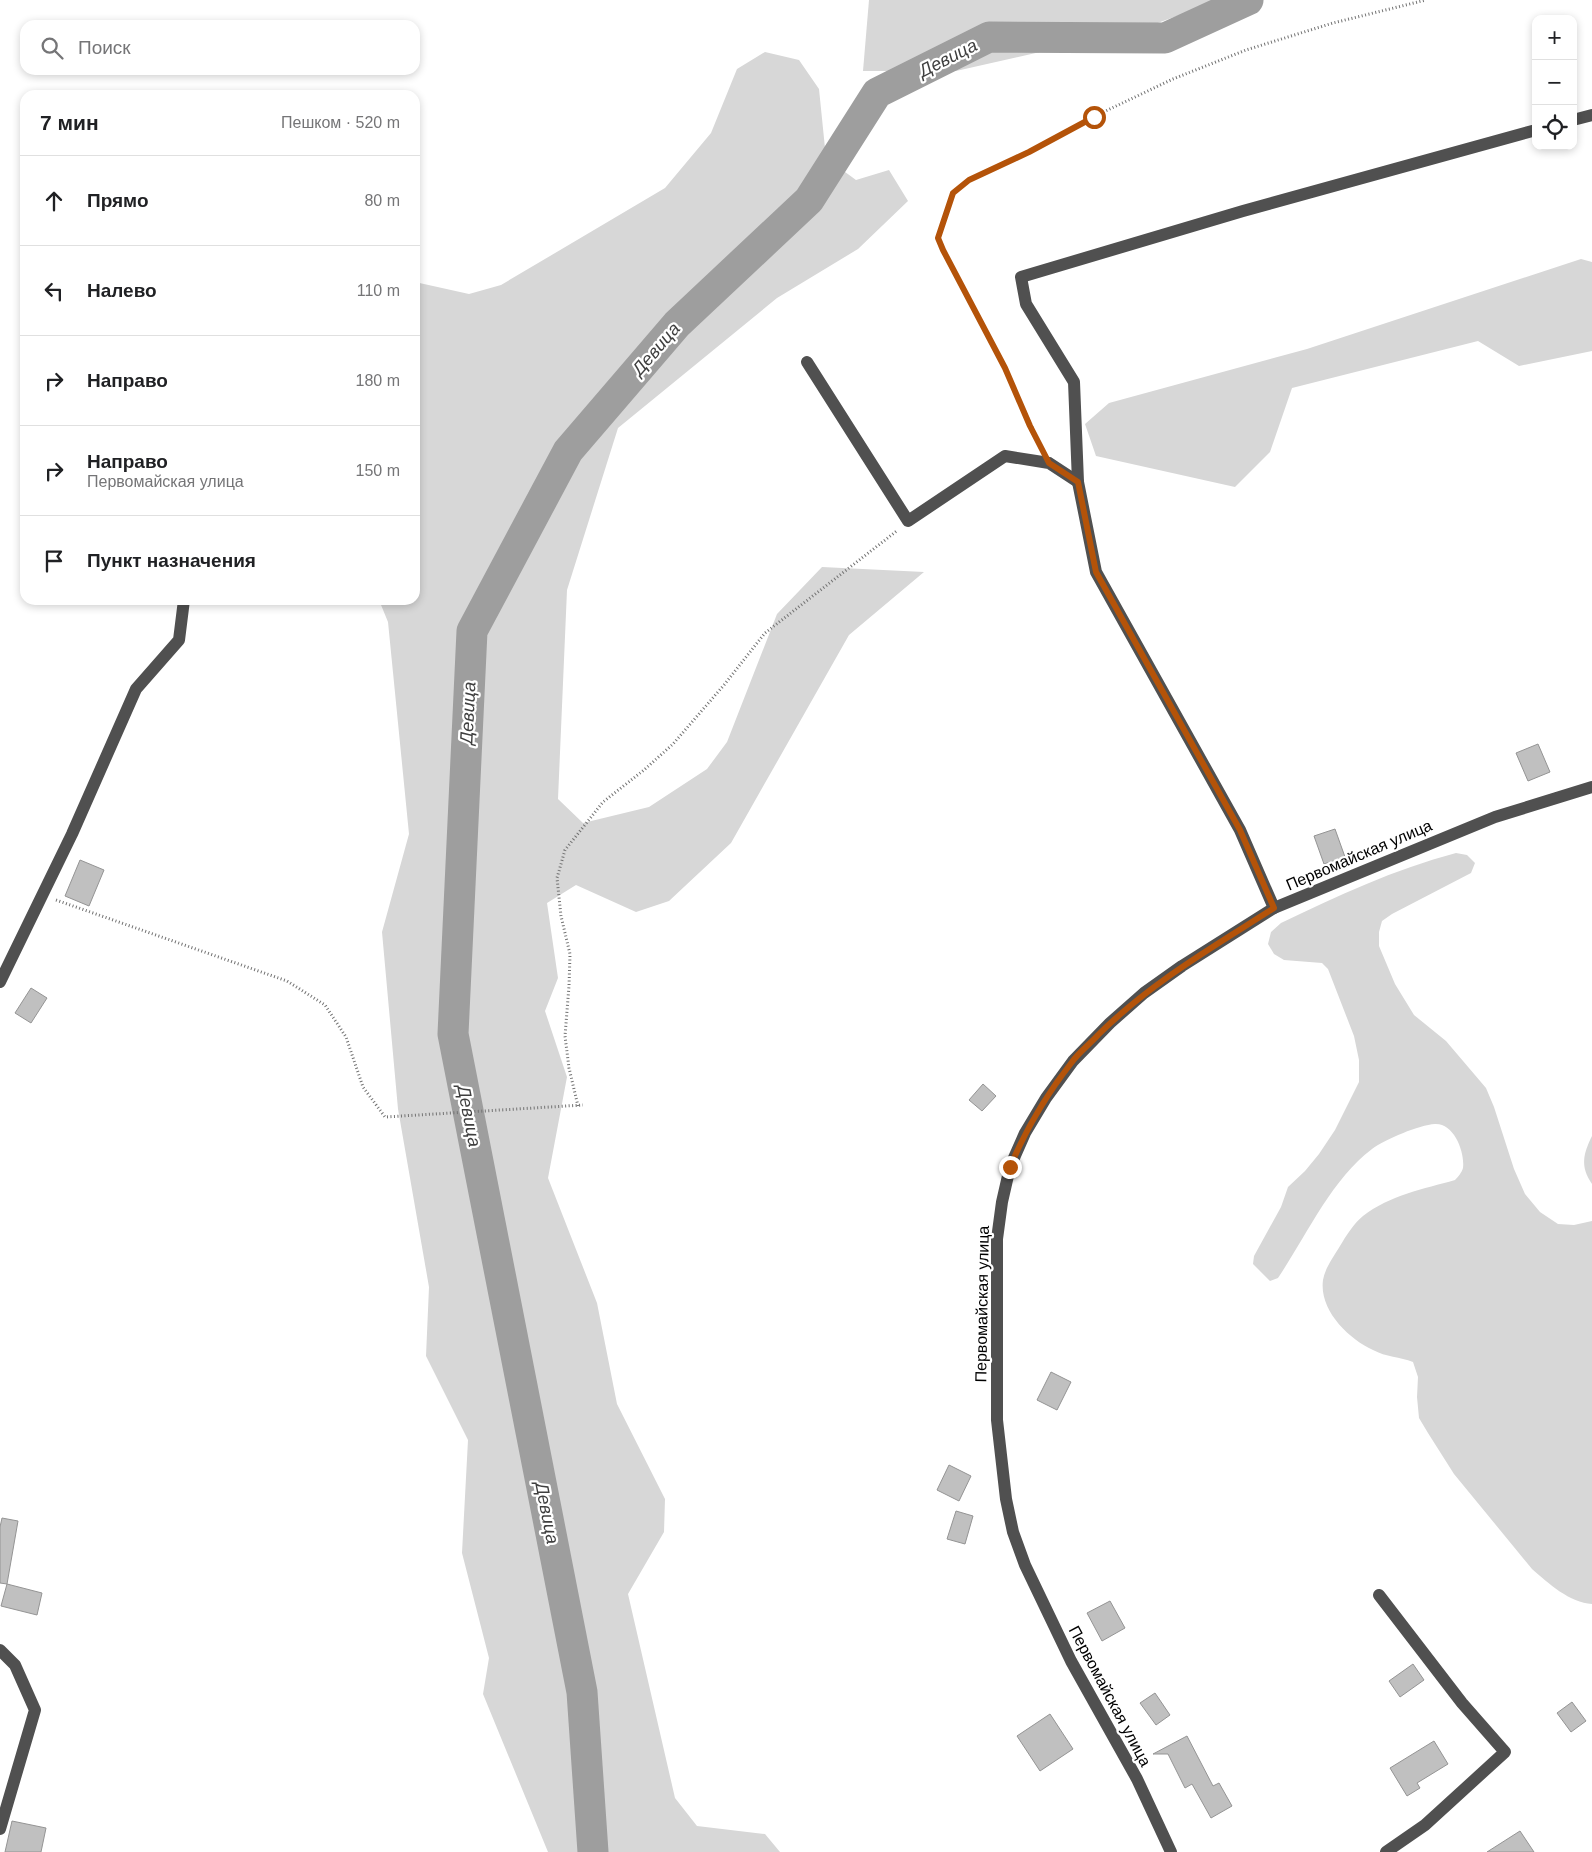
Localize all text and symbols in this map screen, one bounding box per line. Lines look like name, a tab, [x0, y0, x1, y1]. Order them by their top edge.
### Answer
map controls	[1532, 15, 1577, 150]
button: +	[1532, 15, 1577, 60]
search box	[20, 20, 420, 75]
icon: search	[38, 34, 66, 62]
water label: Девица	[914, 35, 980, 82]
text: Поиск	[78, 37, 131, 58]
button: −	[1532, 60, 1577, 105]
button: locate	[1532, 105, 1577, 150]
route start	[1083, 106, 1106, 129]
text: 7 мин	[40, 111, 99, 134]
text: Пешком · 520 m	[281, 114, 400, 131]
icon: ahead	[40, 187, 68, 215]
text: Прямо	[87, 190, 149, 211]
text: 80 m	[364, 192, 400, 209]
icon: left	[40, 277, 68, 305]
text: Налево	[87, 280, 157, 301]
text: 110 m	[357, 282, 400, 299]
water label: Девица	[627, 319, 684, 381]
icon: right	[40, 367, 68, 395]
text: Направо	[87, 370, 168, 391]
text: 180 m	[356, 372, 400, 389]
text: Направо	[87, 451, 168, 472]
icon: right	[40, 457, 68, 485]
text: 150 m	[356, 462, 400, 479]
text: Первомайская улица	[87, 473, 244, 490]
icon: arrive	[40, 547, 68, 575]
text: Пункт назначения	[87, 550, 256, 571]
water label: Девица	[456, 681, 480, 747]
street label: Первомайская улица	[1284, 817, 1435, 893]
water label: Девица	[453, 1081, 485, 1149]
route end	[999, 1156, 1022, 1179]
street label: Первомайская улица	[972, 1225, 992, 1382]
water label: Девица	[531, 1478, 563, 1546]
street label: Первомайская улица	[1066, 1623, 1154, 1769]

